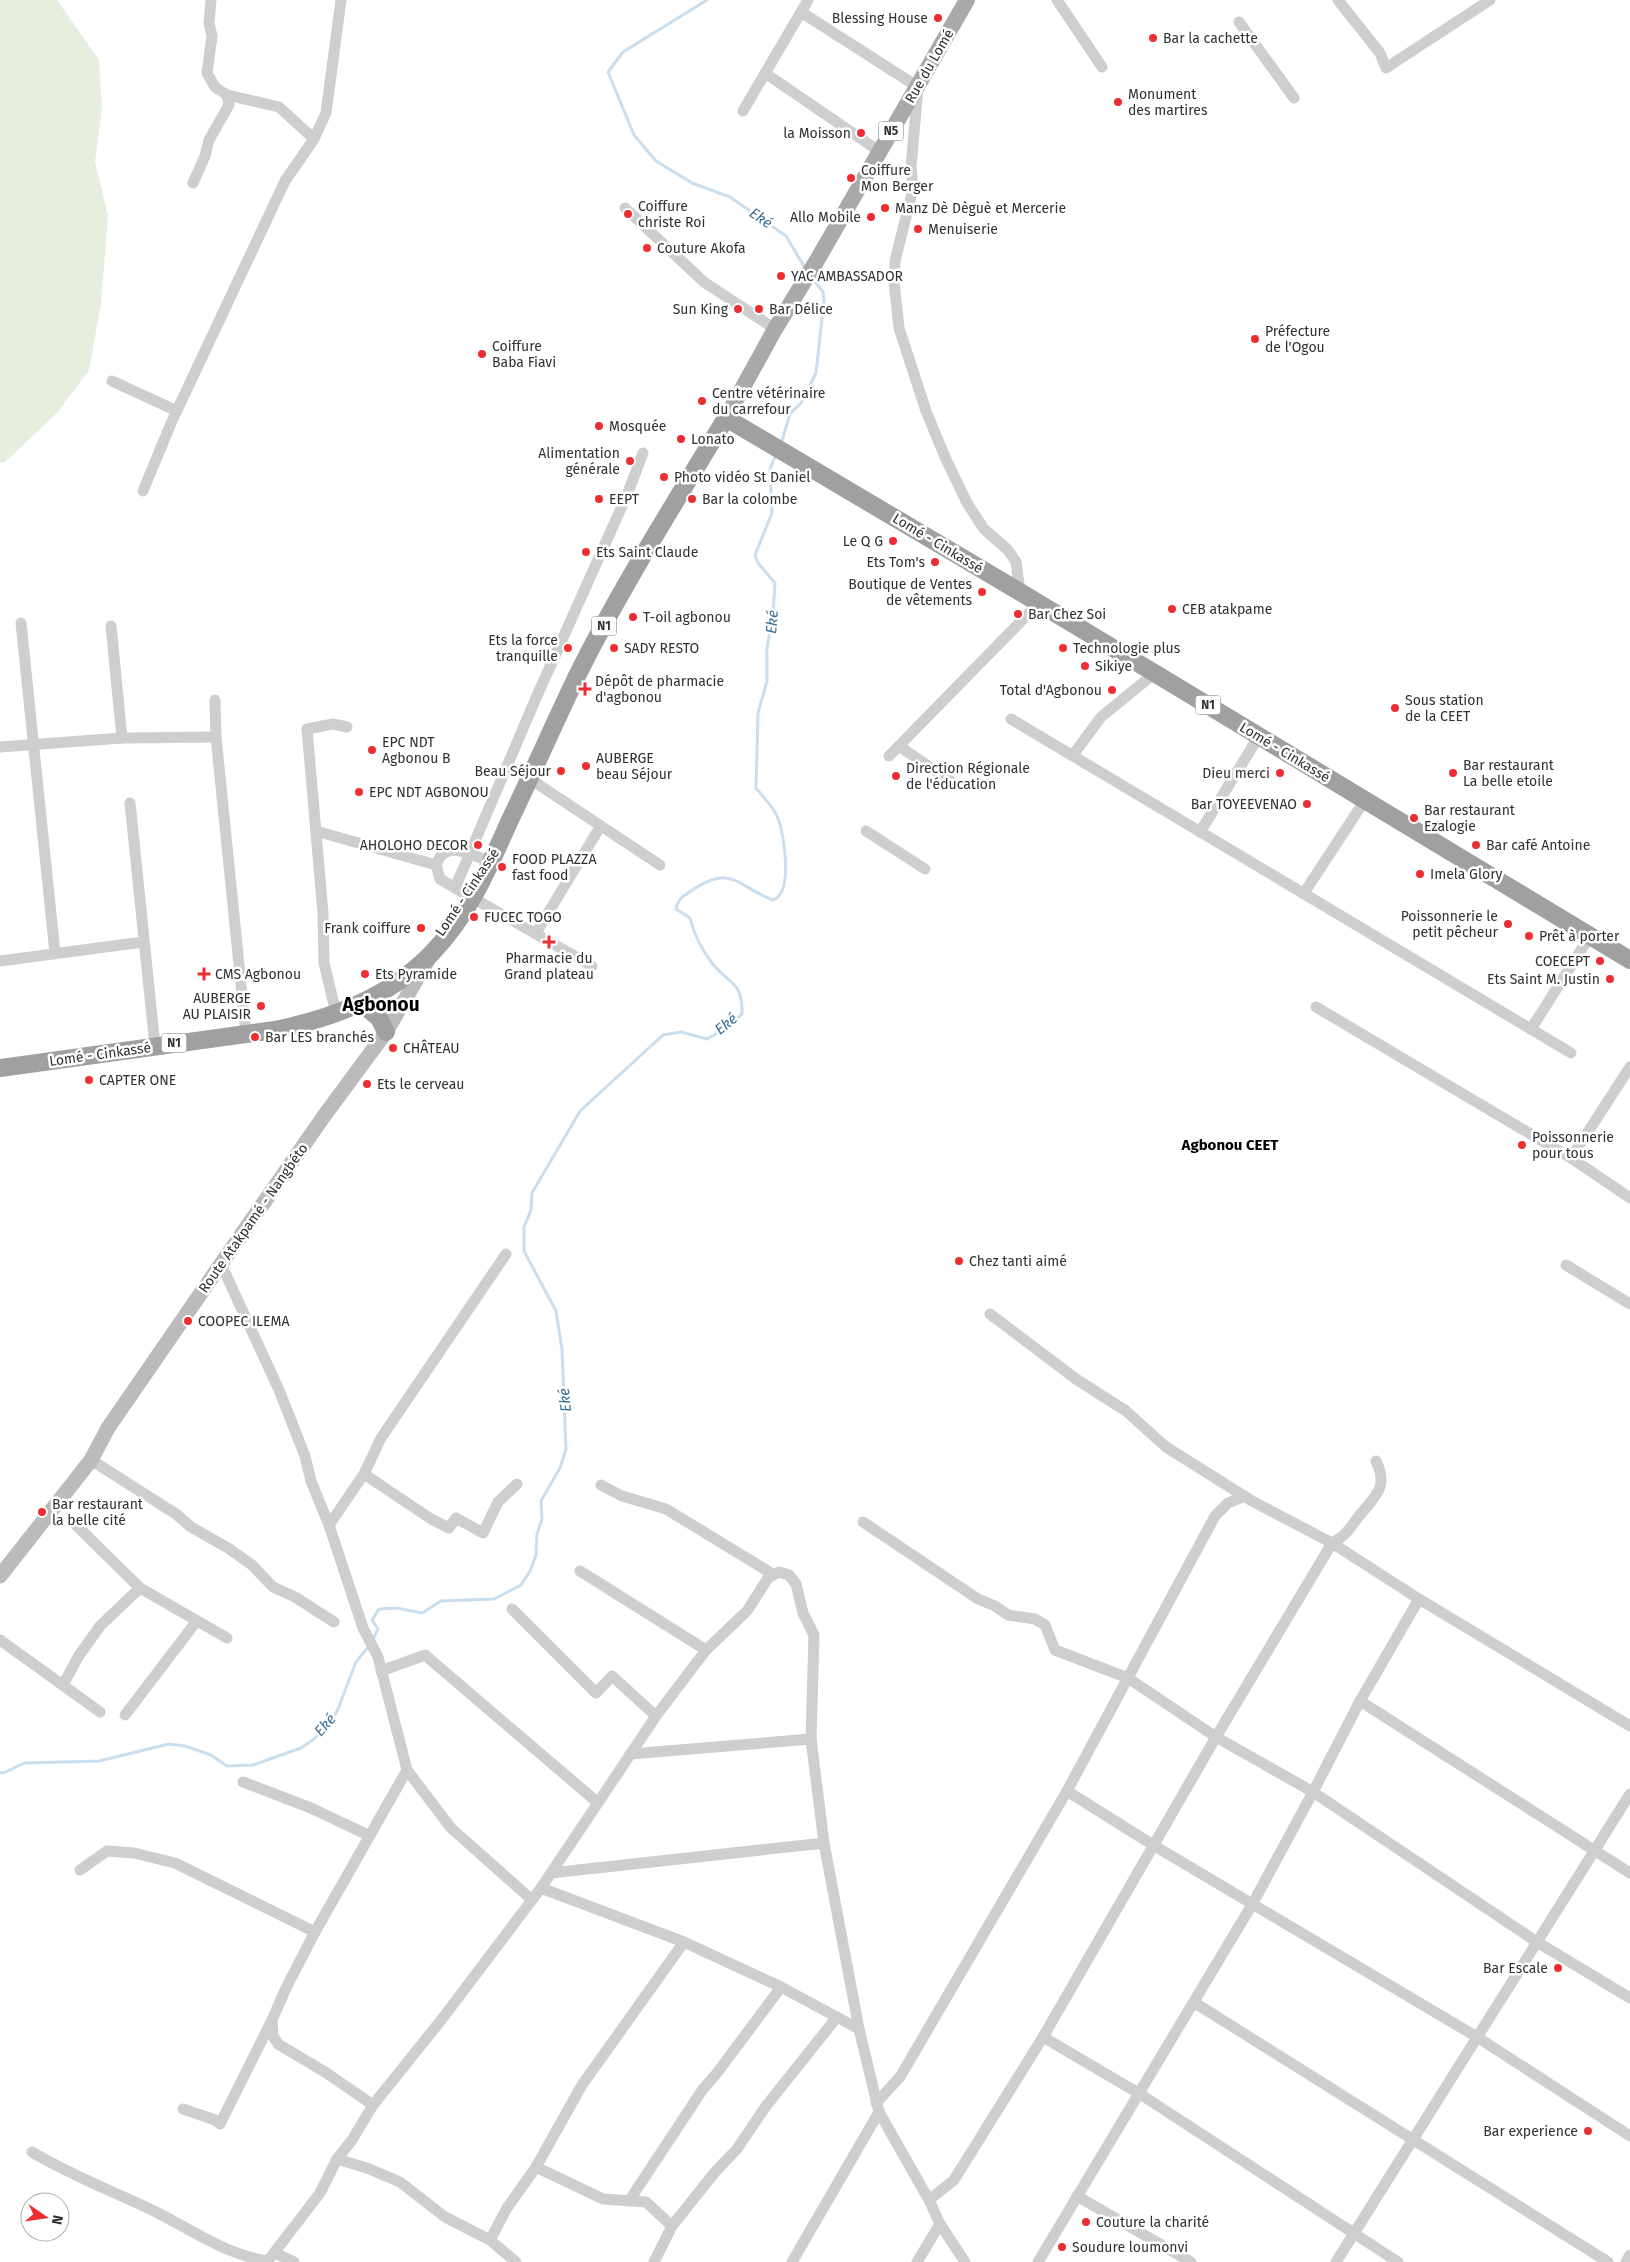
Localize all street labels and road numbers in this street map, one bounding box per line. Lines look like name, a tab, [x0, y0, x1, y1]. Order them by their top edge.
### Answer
street label: Rue du Lomé	[901, 26, 957, 106]
road number: N5	[878, 122, 904, 140]
street label: Lomé - Cinkassé	[889, 510, 986, 577]
road number: N1	[592, 616, 616, 636]
road number: N1	[1196, 696, 1220, 714]
street label: Lomé - Cinkassé	[1236, 719, 1333, 786]
street label: Lomé - Cinkassé	[432, 845, 503, 940]
road number: N1	[162, 1034, 186, 1052]
street label: Lomé - Cinkassé	[48, 1039, 152, 1070]
street label: Route Atakpamé - Nangbéto	[195, 1140, 312, 1296]

